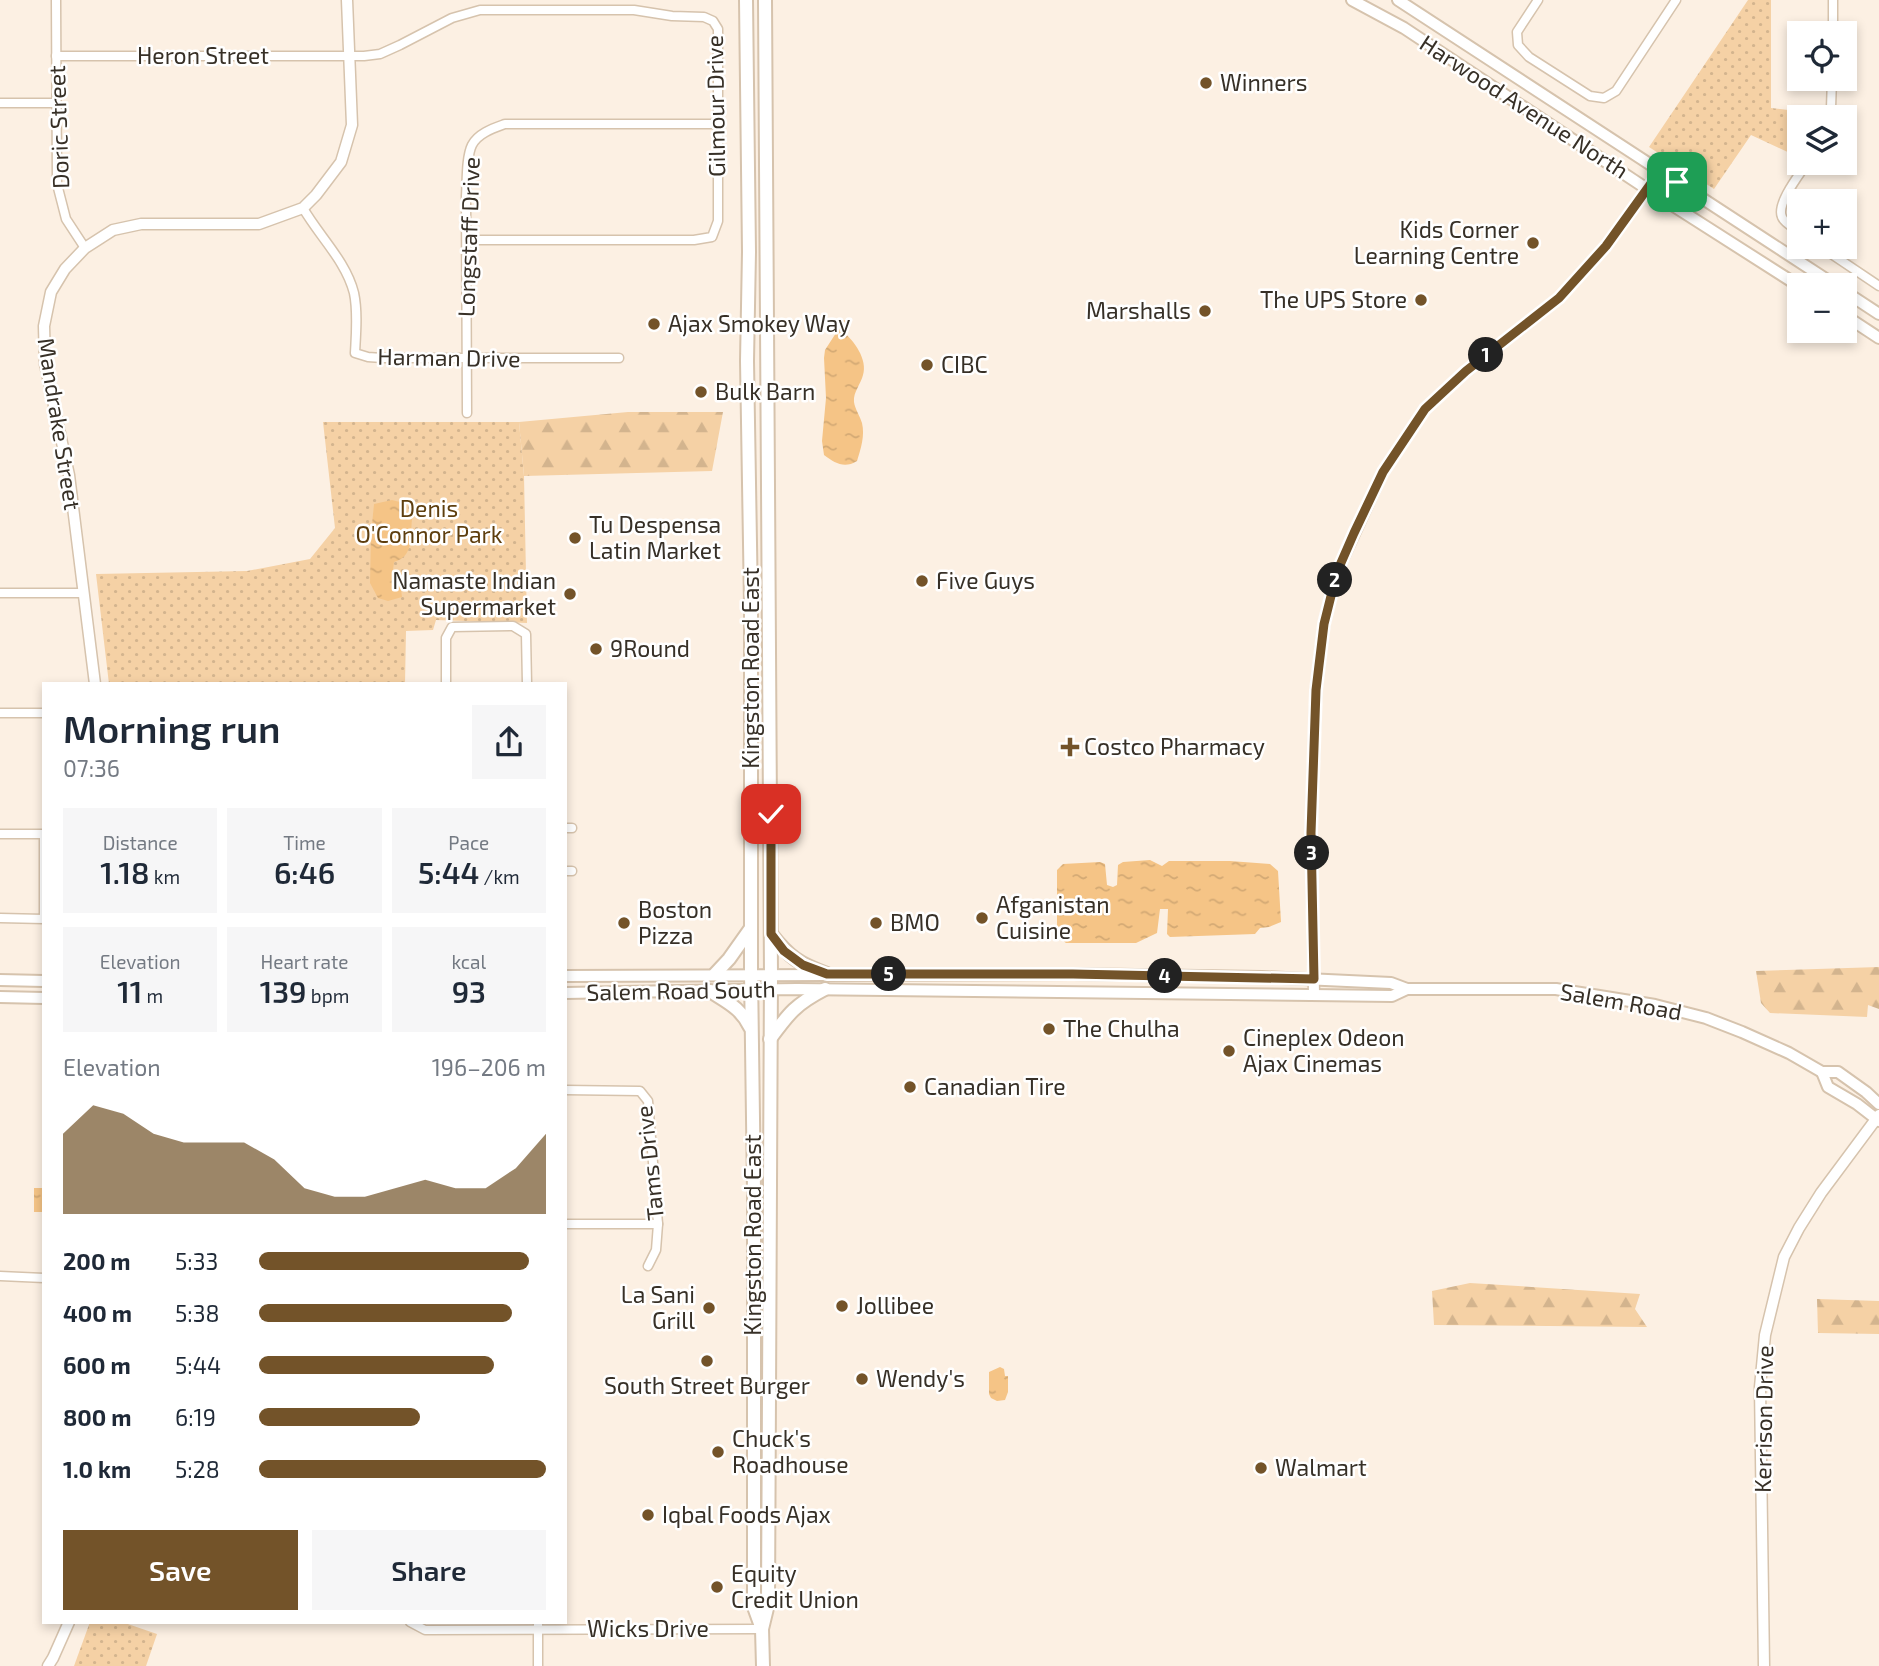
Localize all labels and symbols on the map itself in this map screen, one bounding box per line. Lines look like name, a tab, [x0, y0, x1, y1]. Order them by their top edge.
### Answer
street label: Harwood Avenue North	[1415, 28, 1634, 184]
street label: Gilmour Drive	[700, 35, 730, 177]
street label: Heron Street	[137, 41, 269, 69]
street label: Doric Street	[42, 65, 74, 189]
place label: Winners	[1220, 68, 1308, 96]
marker: Winners	[1198, 75, 1214, 91]
pin	[1647, 152, 1707, 212]
street label: Longstaff Drive	[451, 156, 485, 318]
place label: Kids Corner Learning Centre	[1354, 215, 1519, 269]
marker: Kids Corner Learning Centre	[1525, 235, 1541, 251]
place label: The UPS Store	[1260, 285, 1407, 313]
marker: The UPS Store	[1413, 292, 1429, 308]
place label: Marshalls	[1086, 296, 1191, 324]
marker: Marshalls	[1197, 303, 1213, 319]
place label: Ajax Smokey Way	[668, 309, 851, 337]
marker: Ajax Smokey Way	[646, 316, 662, 332]
street label: Mandrake Street	[33, 336, 87, 512]
pin: 1	[1468, 338, 1504, 372]
street label: Harman Drive	[377, 342, 521, 372]
place label: CIBC	[941, 350, 988, 378]
marker: CIBC	[919, 357, 935, 373]
place label: Bulk Barn	[715, 377, 815, 405]
marker: Bulk Barn	[693, 384, 709, 400]
park label: Denis O'Connor Park	[355, 494, 503, 548]
place label: Tu Despensa Latin Market	[589, 510, 721, 564]
marker: Tu Despensa Latin Market	[567, 530, 583, 546]
pin: 2	[1318, 562, 1352, 598]
place label: Namaste Indian Supermarket	[392, 566, 556, 620]
place label: Five Guys	[936, 566, 1035, 594]
street label: Kingston Road East	[736, 567, 764, 769]
marker: Five Guys	[914, 573, 930, 589]
marker: Namaste Indian Supermarket	[562, 586, 578, 602]
place label: 9Round	[610, 634, 690, 662]
marker: 9Round	[588, 641, 604, 657]
place label: Costco Pharmacy	[1084, 732, 1265, 760]
marker: Costco Pharmacy	[1062, 739, 1078, 755]
pin	[741, 784, 801, 844]
pin: 3	[1294, 836, 1330, 870]
place label: Afganistan Cuisine	[996, 890, 1110, 944]
place label: Boston Pizza	[638, 895, 712, 949]
place label: BMO	[890, 908, 940, 936]
marker: Afganistan Cuisine	[974, 910, 990, 926]
marker: Boston Pizza	[616, 915, 632, 931]
marker: BMO	[868, 915, 884, 931]
pin: 5	[872, 956, 906, 992]
pin: 4	[1148, 958, 1182, 993]
street label: Salem Road South	[586, 974, 776, 1006]
street label: Salem Road	[1558, 977, 1684, 1025]
place label: The Chulha	[1063, 1014, 1180, 1042]
marker: The Chulha	[1041, 1021, 1057, 1037]
place label: Cineplex Odeon Ajax Cinemas	[1243, 1023, 1405, 1077]
marker: Cineplex Odeon Ajax Cinemas	[1221, 1043, 1237, 1059]
place label: Canadian Tire	[924, 1072, 1066, 1100]
marker: Canadian Tire	[902, 1079, 918, 1095]
street label: Tams Drive	[629, 1104, 669, 1222]
street label: Kingston Road East	[738, 1134, 766, 1336]
place label: La Sani Grill	[621, 1280, 695, 1334]
place label: Jollibee	[856, 1291, 934, 1319]
marker: Jollibee	[834, 1298, 850, 1314]
marker: La Sani Grill	[701, 1300, 717, 1316]
street label: Kerrison Drive	[1748, 1345, 1778, 1493]
marker: South Street Burger	[699, 1353, 715, 1369]
place label: Wendy's	[876, 1364, 965, 1392]
place label: South Street Burger	[604, 1371, 810, 1399]
marker: Wendy's	[854, 1371, 870, 1387]
place label: Chuck's Roadhouse	[732, 1424, 849, 1478]
marker: Chuck's Roadhouse	[710, 1444, 726, 1460]
place label: Walmart	[1275, 1453, 1367, 1481]
marker: Walmart	[1253, 1460, 1269, 1476]
place label: Iqbal Foods Ajax	[662, 1500, 831, 1528]
marker: Iqbal Foods Ajax	[640, 1507, 656, 1523]
place label: Equity Credit Union	[731, 1559, 859, 1613]
marker: Equity Credit Union	[709, 1579, 725, 1595]
street label: Wicks Drive	[587, 1614, 709, 1642]

